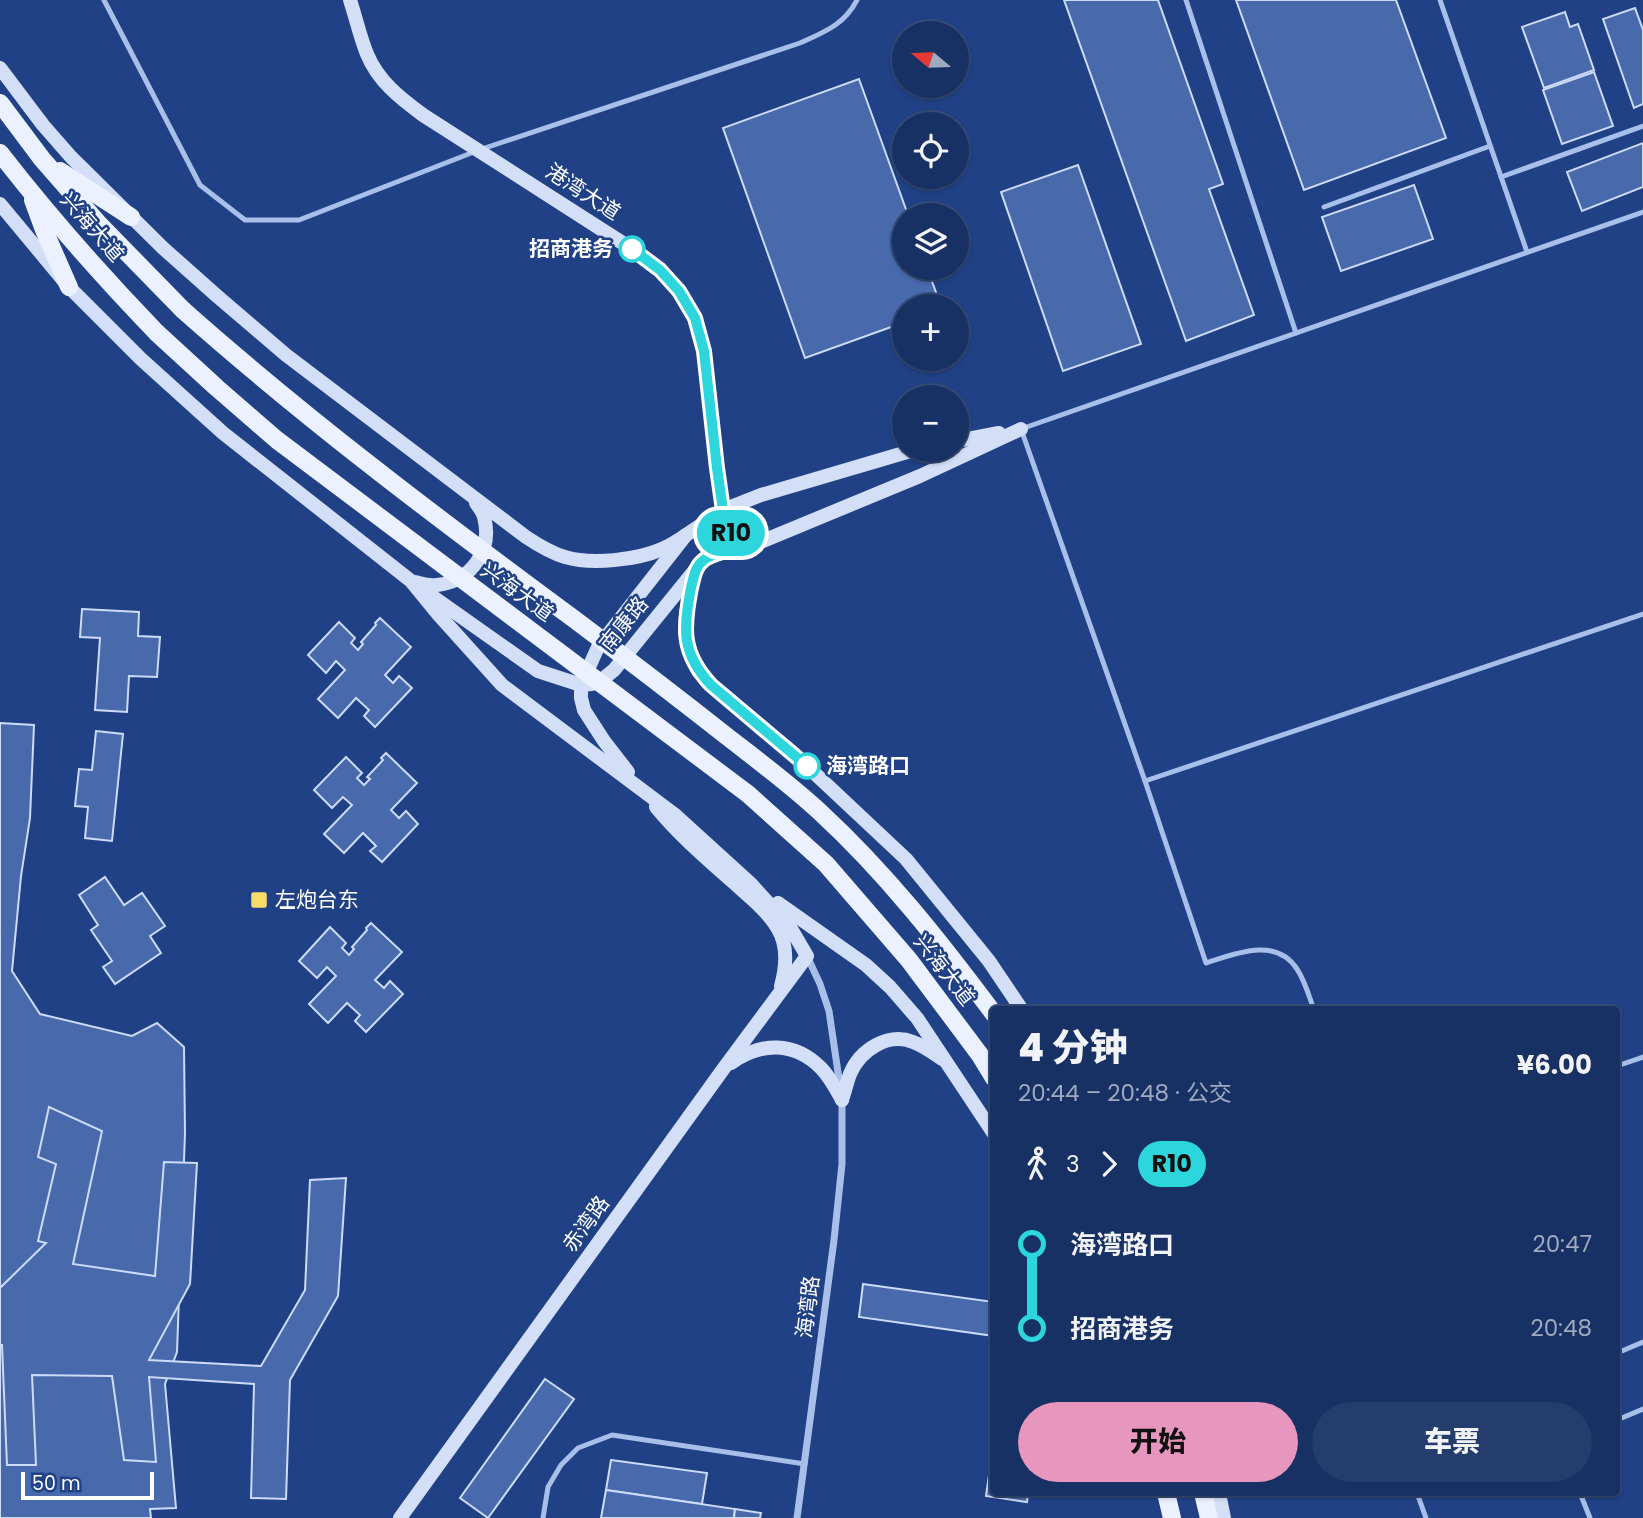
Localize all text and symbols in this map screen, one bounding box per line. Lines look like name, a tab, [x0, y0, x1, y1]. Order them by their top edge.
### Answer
north arrow	[892, 21, 970, 98]
map controls	[892, 21, 969, 462]
button: locate	[892, 112, 969, 189]
street label: 港湾大道	[540, 157, 626, 227]
street label: 兴海大道	[54, 185, 131, 268]
button: layers	[892, 203, 969, 280]
place label: 招商港务	[529, 234, 613, 263]
marker: 招商港务	[619, 236, 645, 262]
button: +	[892, 294, 969, 371]
button: −	[892, 385, 969, 462]
line badge: R10	[691, 510, 771, 556]
text: R10	[711, 516, 751, 549]
street label: 兴海大道	[475, 555, 560, 628]
street label: 南康路	[593, 590, 655, 657]
place label: 海湾路口	[826, 751, 910, 780]
marker: 海湾路口	[794, 753, 820, 779]
place label: 左炮台东	[275, 885, 359, 914]
marker: 左炮台东	[249, 890, 269, 910]
street label: 兴海大道	[907, 928, 982, 1012]
text: 4 分钟	[1018, 1021, 1128, 1074]
text: ¥6.00	[1517, 1047, 1592, 1083]
text: 20:44 – 20:48 · 公交	[1018, 1077, 1232, 1109]
icon: walk	[1018, 1145, 1056, 1183]
icon: forward	[1090, 1145, 1128, 1183]
text: R10	[1152, 1147, 1192, 1180]
text: 3	[1066, 1148, 1080, 1180]
street label: 赤湾路	[555, 1190, 616, 1258]
text: 海湾路口	[1070, 1227, 1174, 1263]
text: 20:47	[1532, 1228, 1592, 1260]
street label: 海湾路	[789, 1274, 826, 1340]
text: 招商港务	[1070, 1311, 1174, 1347]
text: 20:48	[1530, 1312, 1592, 1344]
button: 开始	[1018, 1402, 1298, 1482]
button: 车票	[1312, 1402, 1592, 1482]
scale bar	[21, 1469, 154, 1501]
text: 50 m	[32, 1470, 81, 1497]

